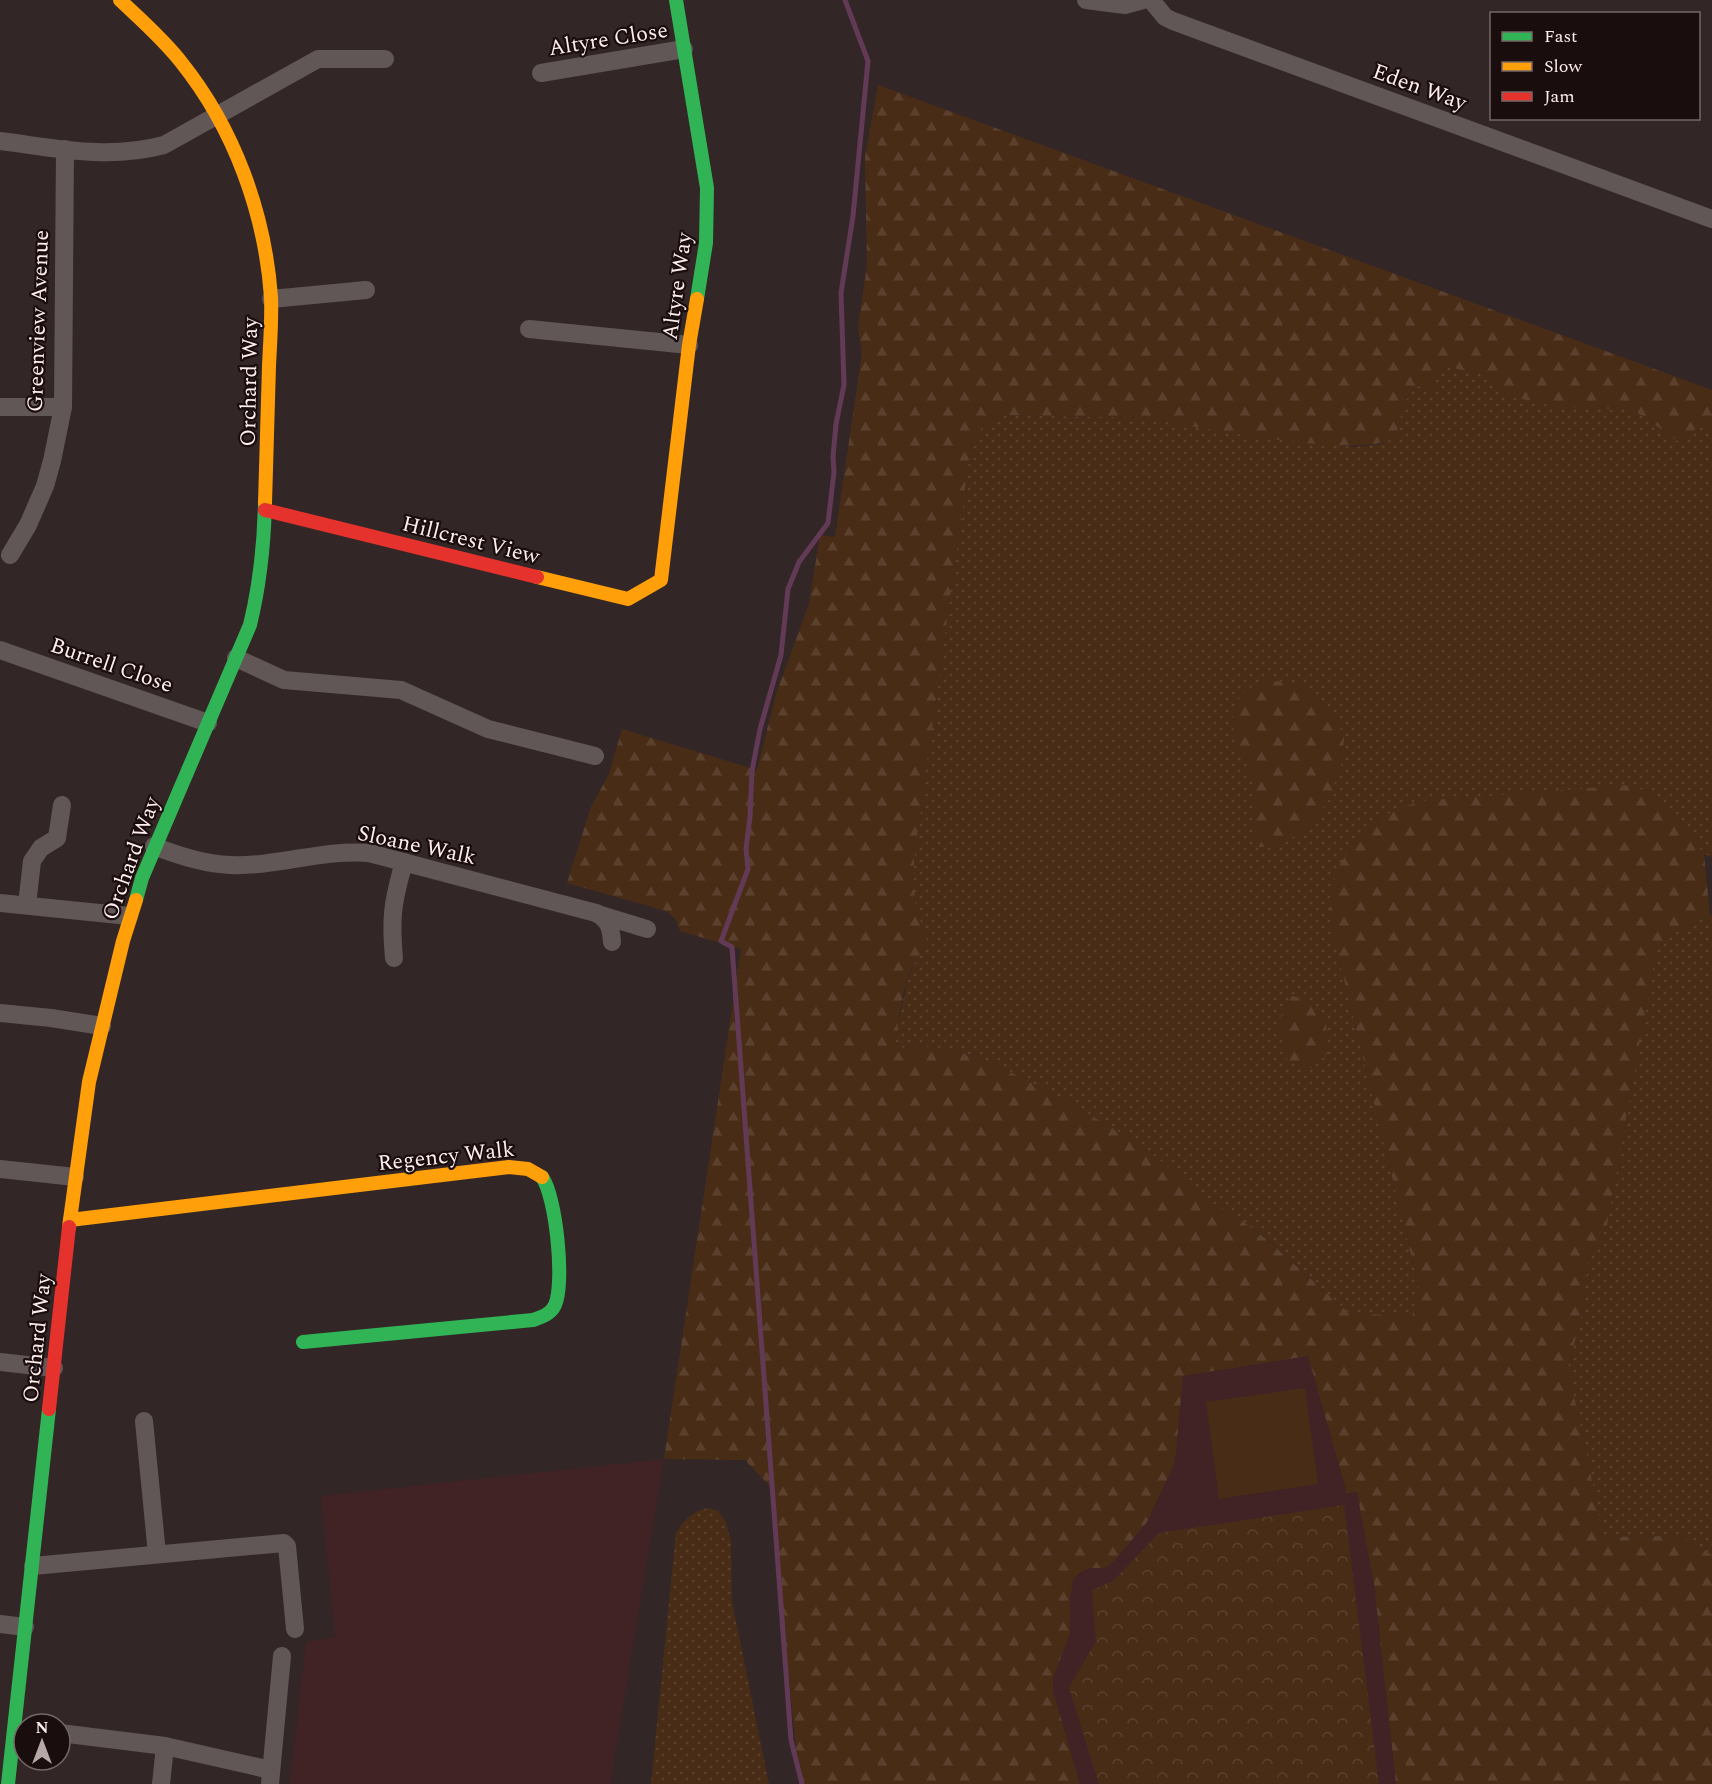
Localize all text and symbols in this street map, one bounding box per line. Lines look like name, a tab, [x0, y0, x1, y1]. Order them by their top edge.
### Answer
legend	[1490, 12, 1700, 120]
street label: Altyre Close	[546, 14, 670, 65]
text: Fast	[1544, 23, 1577, 50]
text: Slow	[1544, 53, 1583, 80]
street label: Eden Way	[1368, 55, 1472, 120]
text: Jam	[1544, 83, 1575, 110]
street label: Greenview Avenue	[19, 229, 58, 413]
street label: Altyre Way	[654, 229, 702, 342]
street label: Orchard Way	[232, 316, 267, 447]
street label: Hillcrest View	[398, 507, 544, 574]
street label: Burrell Close	[46, 629, 177, 702]
street label: Orchard Way	[94, 791, 170, 925]
street label: Sloane Walk	[354, 817, 479, 874]
street label: Regency Walk	[376, 1133, 516, 1180]
street label: Orchard Way	[14, 1271, 61, 1404]
north arrow	[12, 1712, 72, 1772]
text: N	[35, 1716, 49, 1740]

